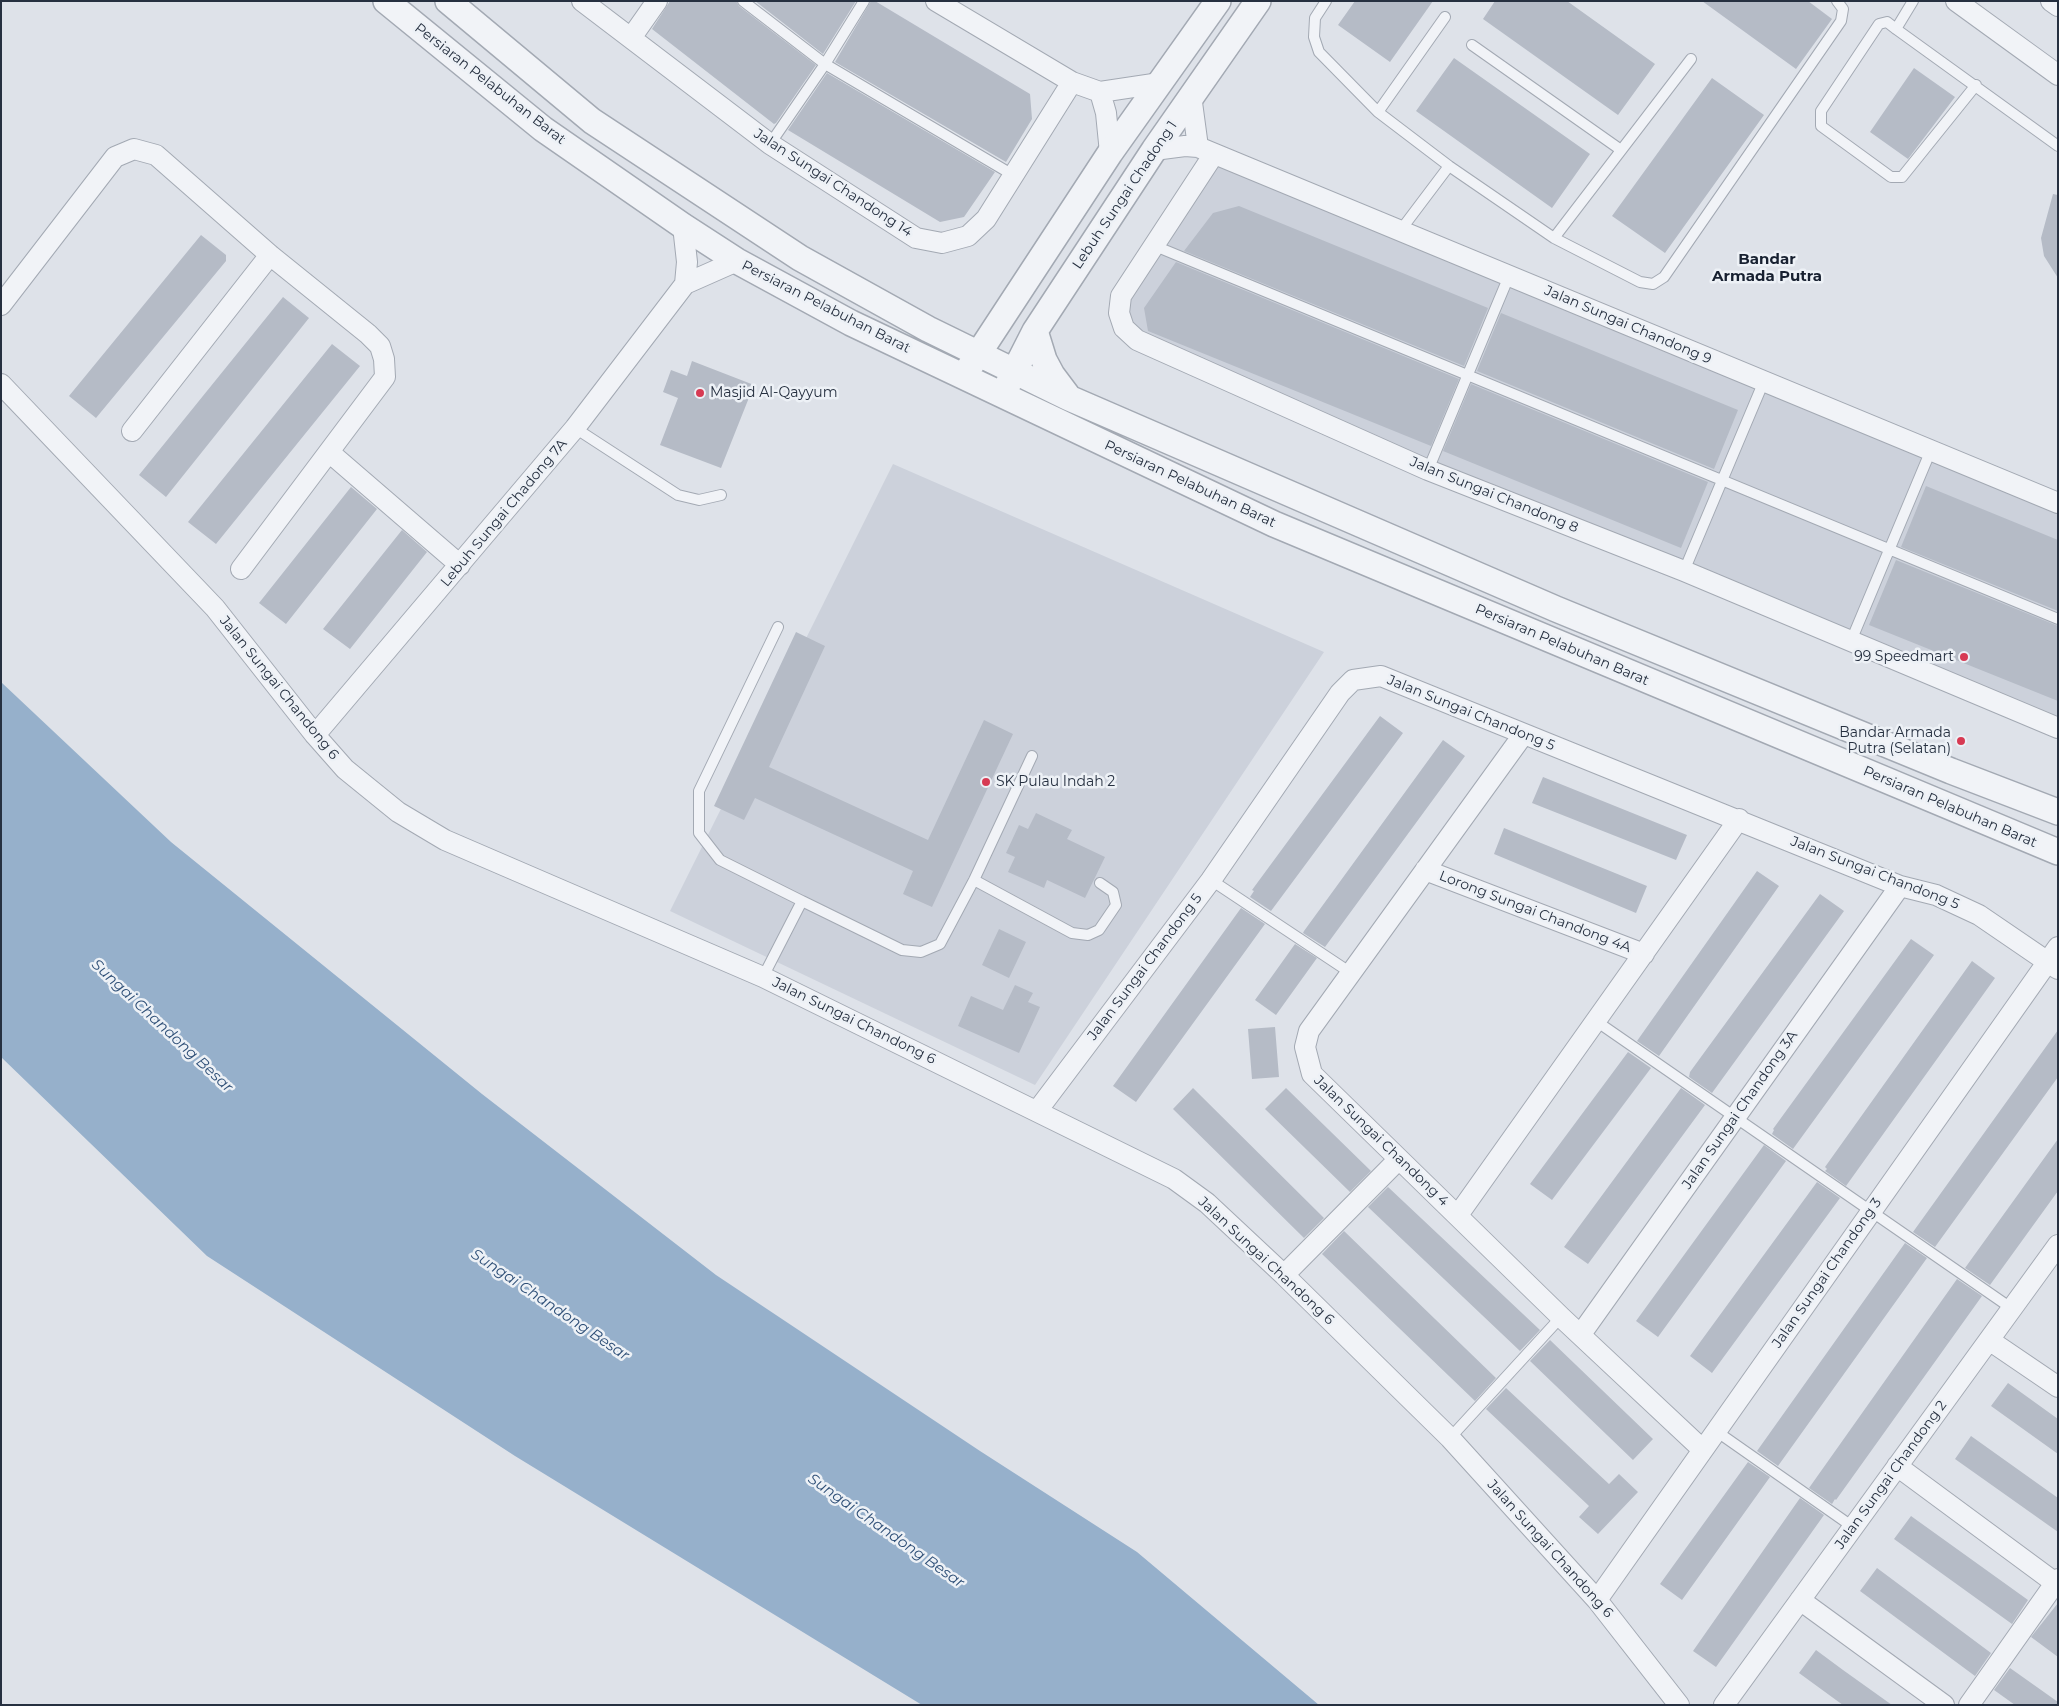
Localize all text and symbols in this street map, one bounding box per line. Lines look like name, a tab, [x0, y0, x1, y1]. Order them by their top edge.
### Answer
street label: Persiaran Pelabuhan Barat	[411, 20, 569, 148]
street label: Lebuh Sungai Chadong 1	[1069, 118, 1181, 272]
street label: Jalan Sungai Chandong 14	[751, 125, 915, 241]
district label: Bandar Armada Putra	[1712, 251, 1822, 286]
street label: Persiaran Pelabuhan Barat	[739, 257, 913, 357]
street label: Jalan Sungai Chandong 9	[1542, 282, 1714, 368]
place label: Masjid Al-Qayyum	[710, 385, 838, 401]
marker: Masjid Al-Qayyum	[694, 387, 706, 399]
street label: Lebuh Sungai Chadong 7A	[437, 436, 571, 590]
street label: Persiaran Pelabuhan Barat	[1102, 437, 1278, 531]
street label: Jalan Sungai Chandong 8	[1407, 453, 1581, 537]
street label: Persiaran Pelabuhan Barat	[1473, 601, 1651, 689]
street label: Jalan Sungai Chandong 6	[216, 613, 342, 763]
place label: 99 Speedmart	[1854, 649, 1954, 665]
marker: 99 Speedmart	[1958, 651, 1970, 663]
street label: Jalan Sungai Chandong 5	[1385, 672, 1557, 754]
place label: Bandar Armada Putra (Selatan)	[1839, 725, 1951, 758]
marker: Bandar Armada Putra (Selatan)	[1955, 735, 1967, 747]
street label: Persiaran Pelabuhan Barat	[1861, 763, 2039, 851]
place label: SK Pulau Indah 2	[996, 774, 1115, 790]
marker: SK Pulau Indah 2	[980, 776, 992, 788]
street label: Jalan Sungai Chandong 5	[1788, 833, 1962, 913]
street label: Lorong Sungai Chandong 4A	[1437, 868, 1633, 956]
street label: Jalan Sungai Chandong 5	[1084, 890, 1206, 1044]
water label: Sungai Chandong Besar	[88, 956, 236, 1096]
street label: Jalan Sungai Chandong 6	[770, 974, 938, 1068]
street label: Jalan Sungai Chandong 3A	[1679, 1028, 1801, 1192]
street label: Jalan Sungai Chandong 4	[1310, 1072, 1452, 1210]
street label: Jalan Sungai Chandong 6	[1195, 1194, 1337, 1328]
street label: Jalan Sungai Chandong 3	[1769, 1195, 1885, 1351]
water label: Sungai Chandong Besar	[467, 1245, 633, 1365]
street label: Jalan Sungai Chandong 2	[1832, 1398, 1950, 1552]
water label: Sungai Chandong Besar	[804, 1470, 968, 1592]
street label: Jalan Sungai Chandong 6	[1484, 1477, 1616, 1621]

